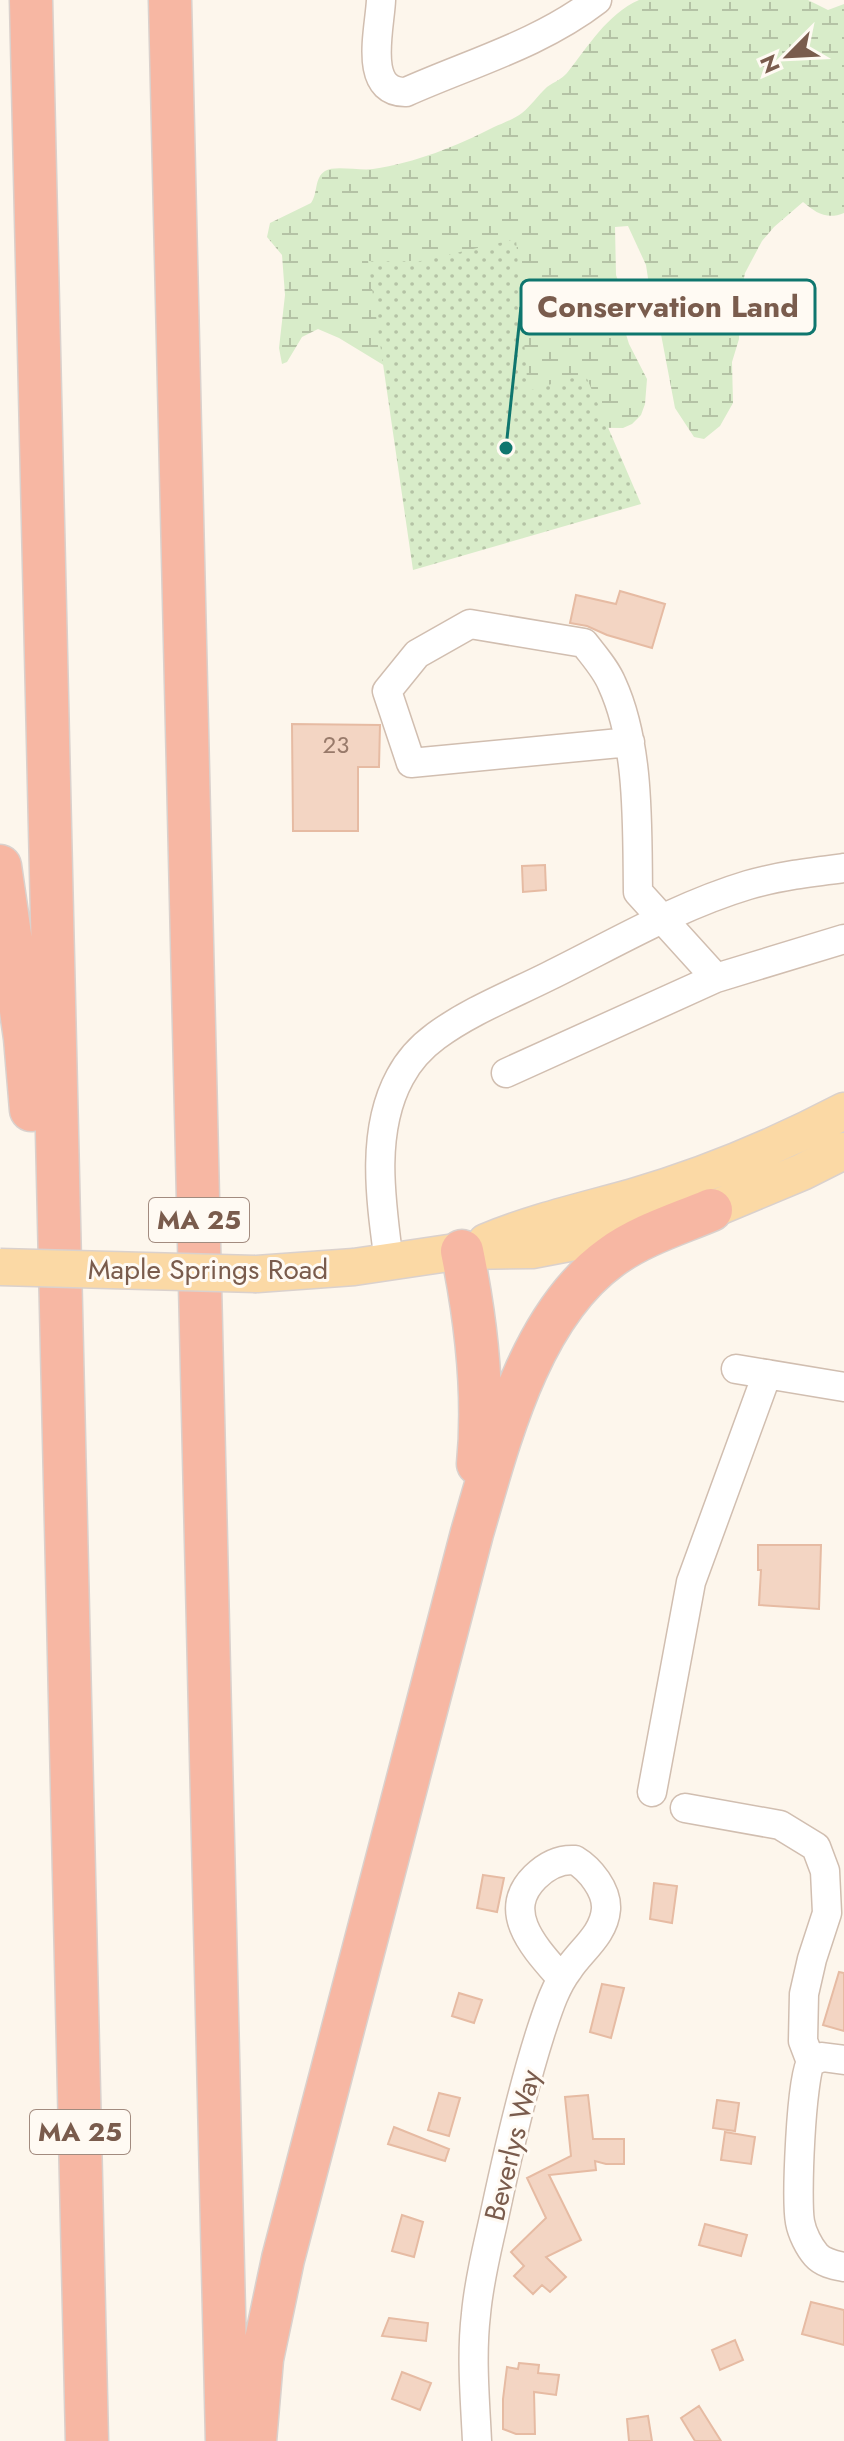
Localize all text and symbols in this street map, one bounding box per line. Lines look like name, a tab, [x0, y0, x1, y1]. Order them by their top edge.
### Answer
north arrow	[748, 16, 828, 96]
text: N	[752, 50, 788, 79]
callout: Conservation Land	[521, 280, 815, 334]
text: Conservation Land	[537, 285, 799, 328]
house number: 23	[323, 727, 349, 762]
road number: MA 25	[149, 1198, 249, 1242]
street label: Maple Springs Road	[88, 1249, 328, 1290]
street label: Beverlys Way	[474, 2065, 551, 2225]
road number: MA 25	[30, 2110, 130, 2154]

